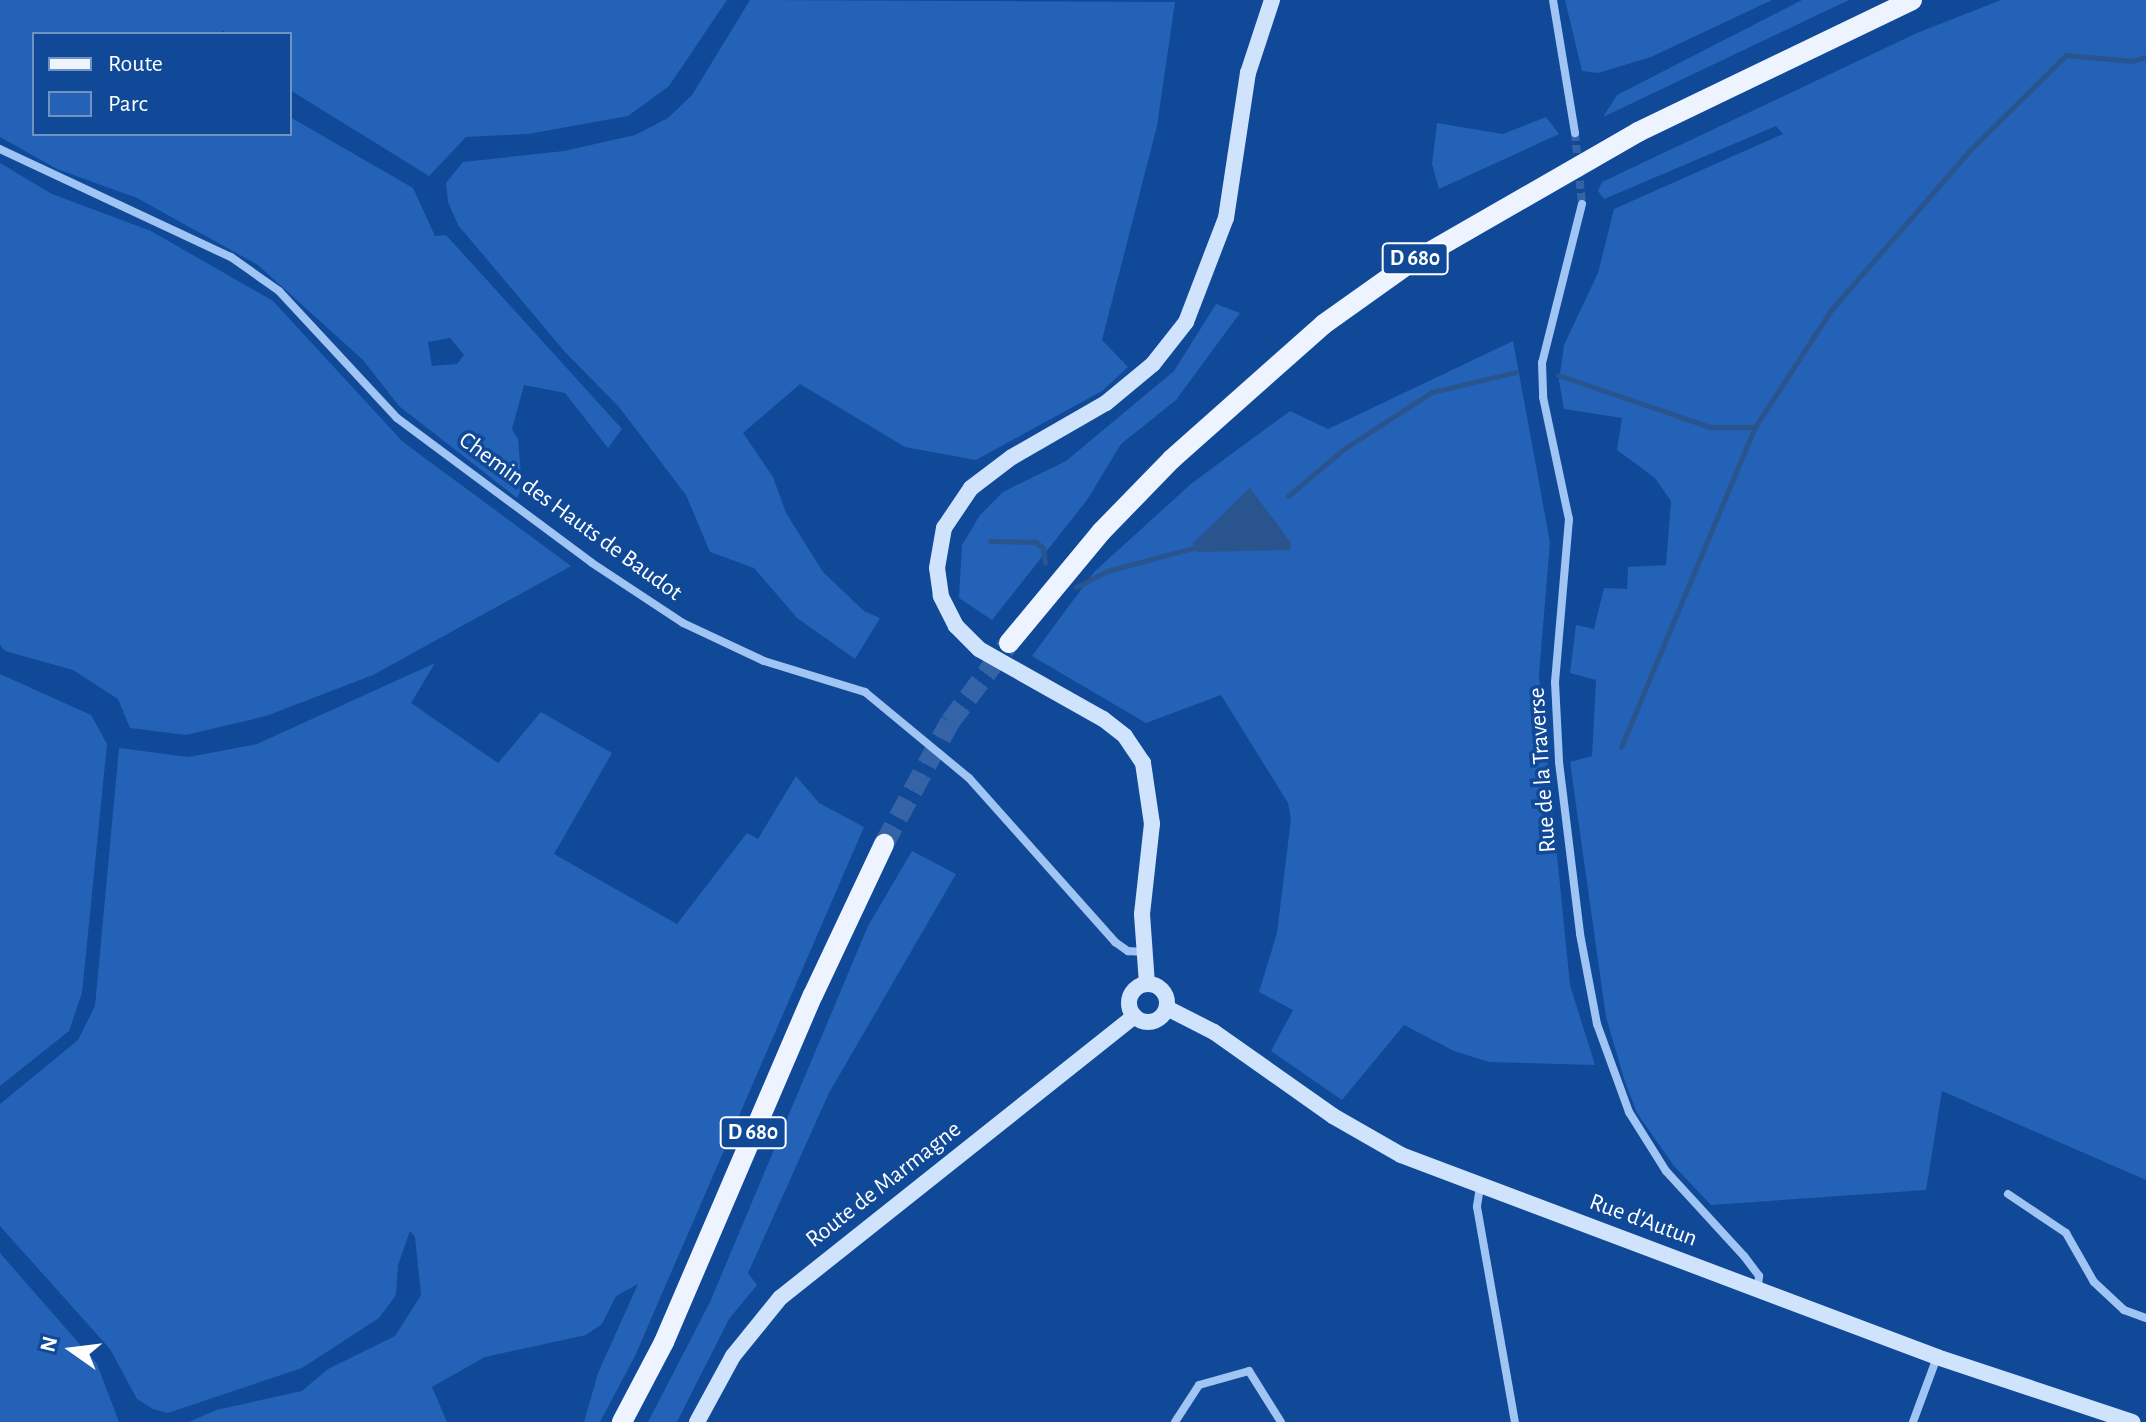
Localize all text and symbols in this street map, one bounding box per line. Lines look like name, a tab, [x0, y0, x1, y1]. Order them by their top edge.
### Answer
legend	[32, 32, 292, 136]
text: Route	[108, 52, 163, 76]
text: Parc	[108, 92, 148, 116]
road number: D 680	[1381, 241, 1449, 277]
street label: Chemin des Hauts de Baudot	[453, 426, 687, 608]
street label: Rue de la Traverse	[1523, 686, 1563, 854]
road number: D 680	[719, 1115, 787, 1151]
street label: Route de Marmagne	[801, 1115, 967, 1255]
street label: Rue d'Autun	[1585, 1188, 1701, 1254]
north arrow	[32, 1310, 112, 1390]
text: N	[36, 1334, 61, 1354]

